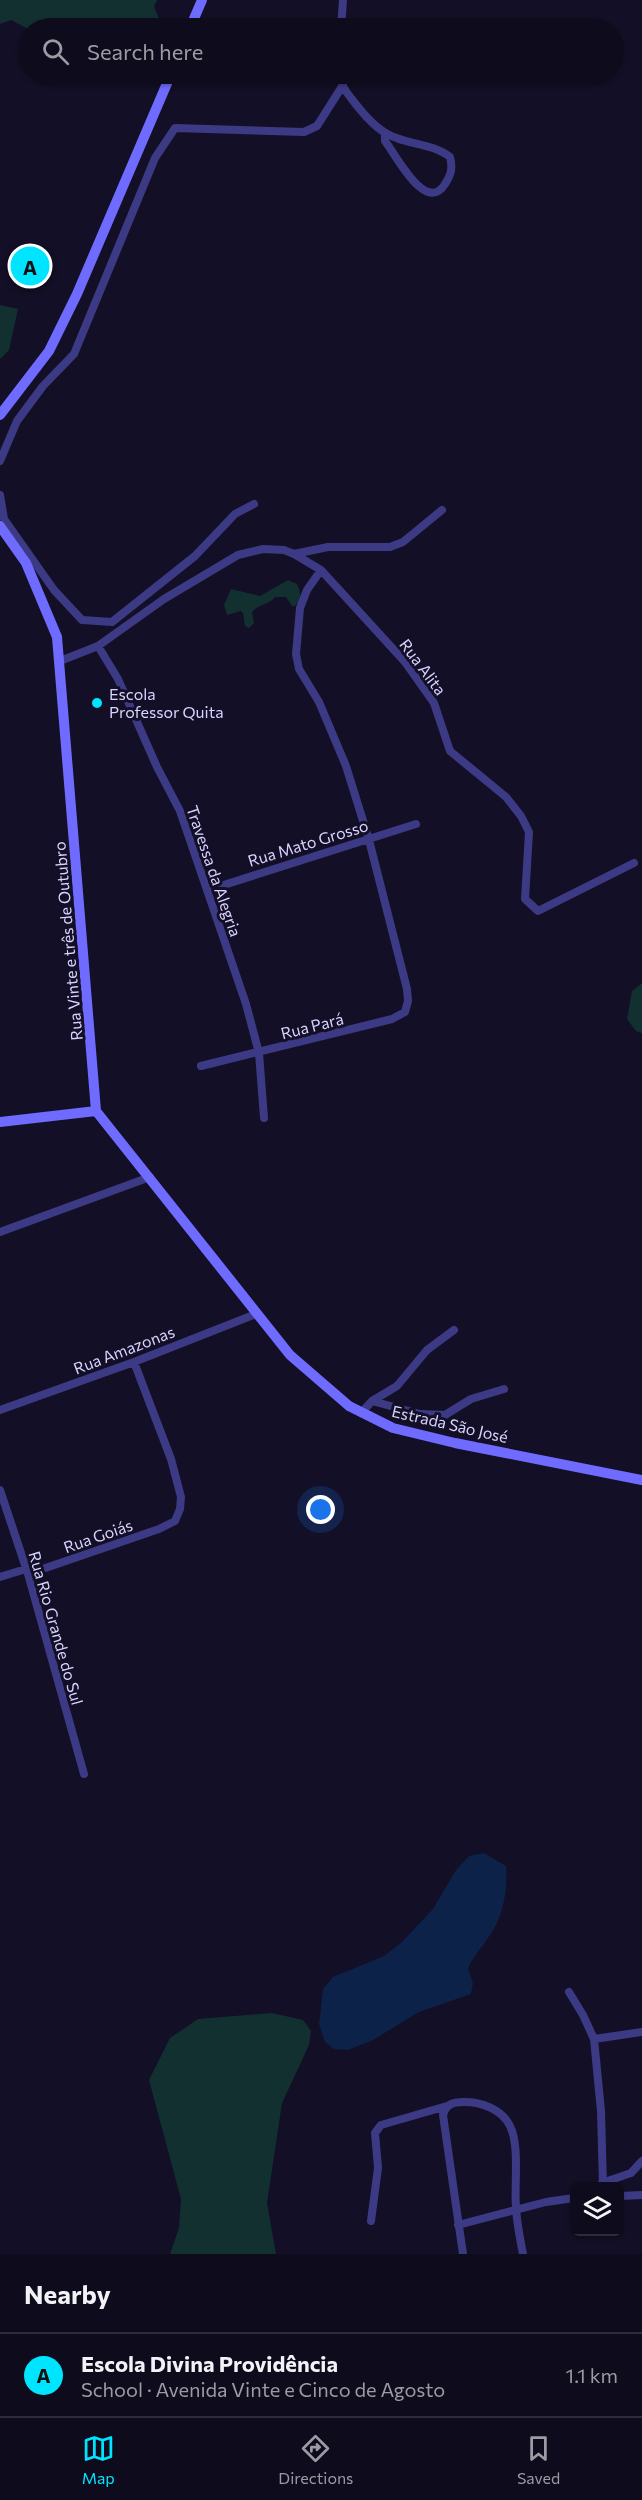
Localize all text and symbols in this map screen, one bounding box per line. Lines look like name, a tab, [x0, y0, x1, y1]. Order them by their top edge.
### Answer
search box	[18, 18, 624, 84]
icon: search	[39, 35, 72, 68]
text: Search here	[87, 38, 203, 65]
pin: A	[10, 244, 50, 288]
street label: Rua Alita	[396, 635, 451, 698]
place label: Escola Professor Quita	[109, 684, 224, 721]
marker: Escola Professor Quita	[90, 696, 104, 710]
street label: Travessa da Alegria	[183, 803, 246, 939]
street label: Rua Mato Grosso	[245, 815, 370, 870]
street label: Rua Vinte e três de Outubro	[49, 841, 86, 1041]
street label: Rua Pará	[279, 1009, 345, 1042]
street label: Rua Amazonas	[71, 1322, 177, 1378]
street label: Estrada São José	[390, 1401, 510, 1446]
your location	[306, 1495, 335, 1524]
street label: Rua Goiás	[61, 1515, 135, 1556]
street label: Rua Rio Grande do Sul	[25, 1549, 88, 1707]
map controls	[570, 2182, 624, 2236]
button: layers	[570, 2182, 624, 2236]
text: Nearby	[24, 2278, 111, 2309]
text: Escola Divina Providência	[81, 2350, 338, 2377]
text: A	[36, 2363, 51, 2387]
text: 1.1 km	[566, 2363, 618, 2387]
text: School · Avenida Vinte e Cinco de Agosto	[81, 2377, 445, 2401]
tab: Map	[82, 2432, 115, 2487]
tab: Directions	[278, 2432, 353, 2487]
tab: Saved	[517, 2432, 560, 2487]

